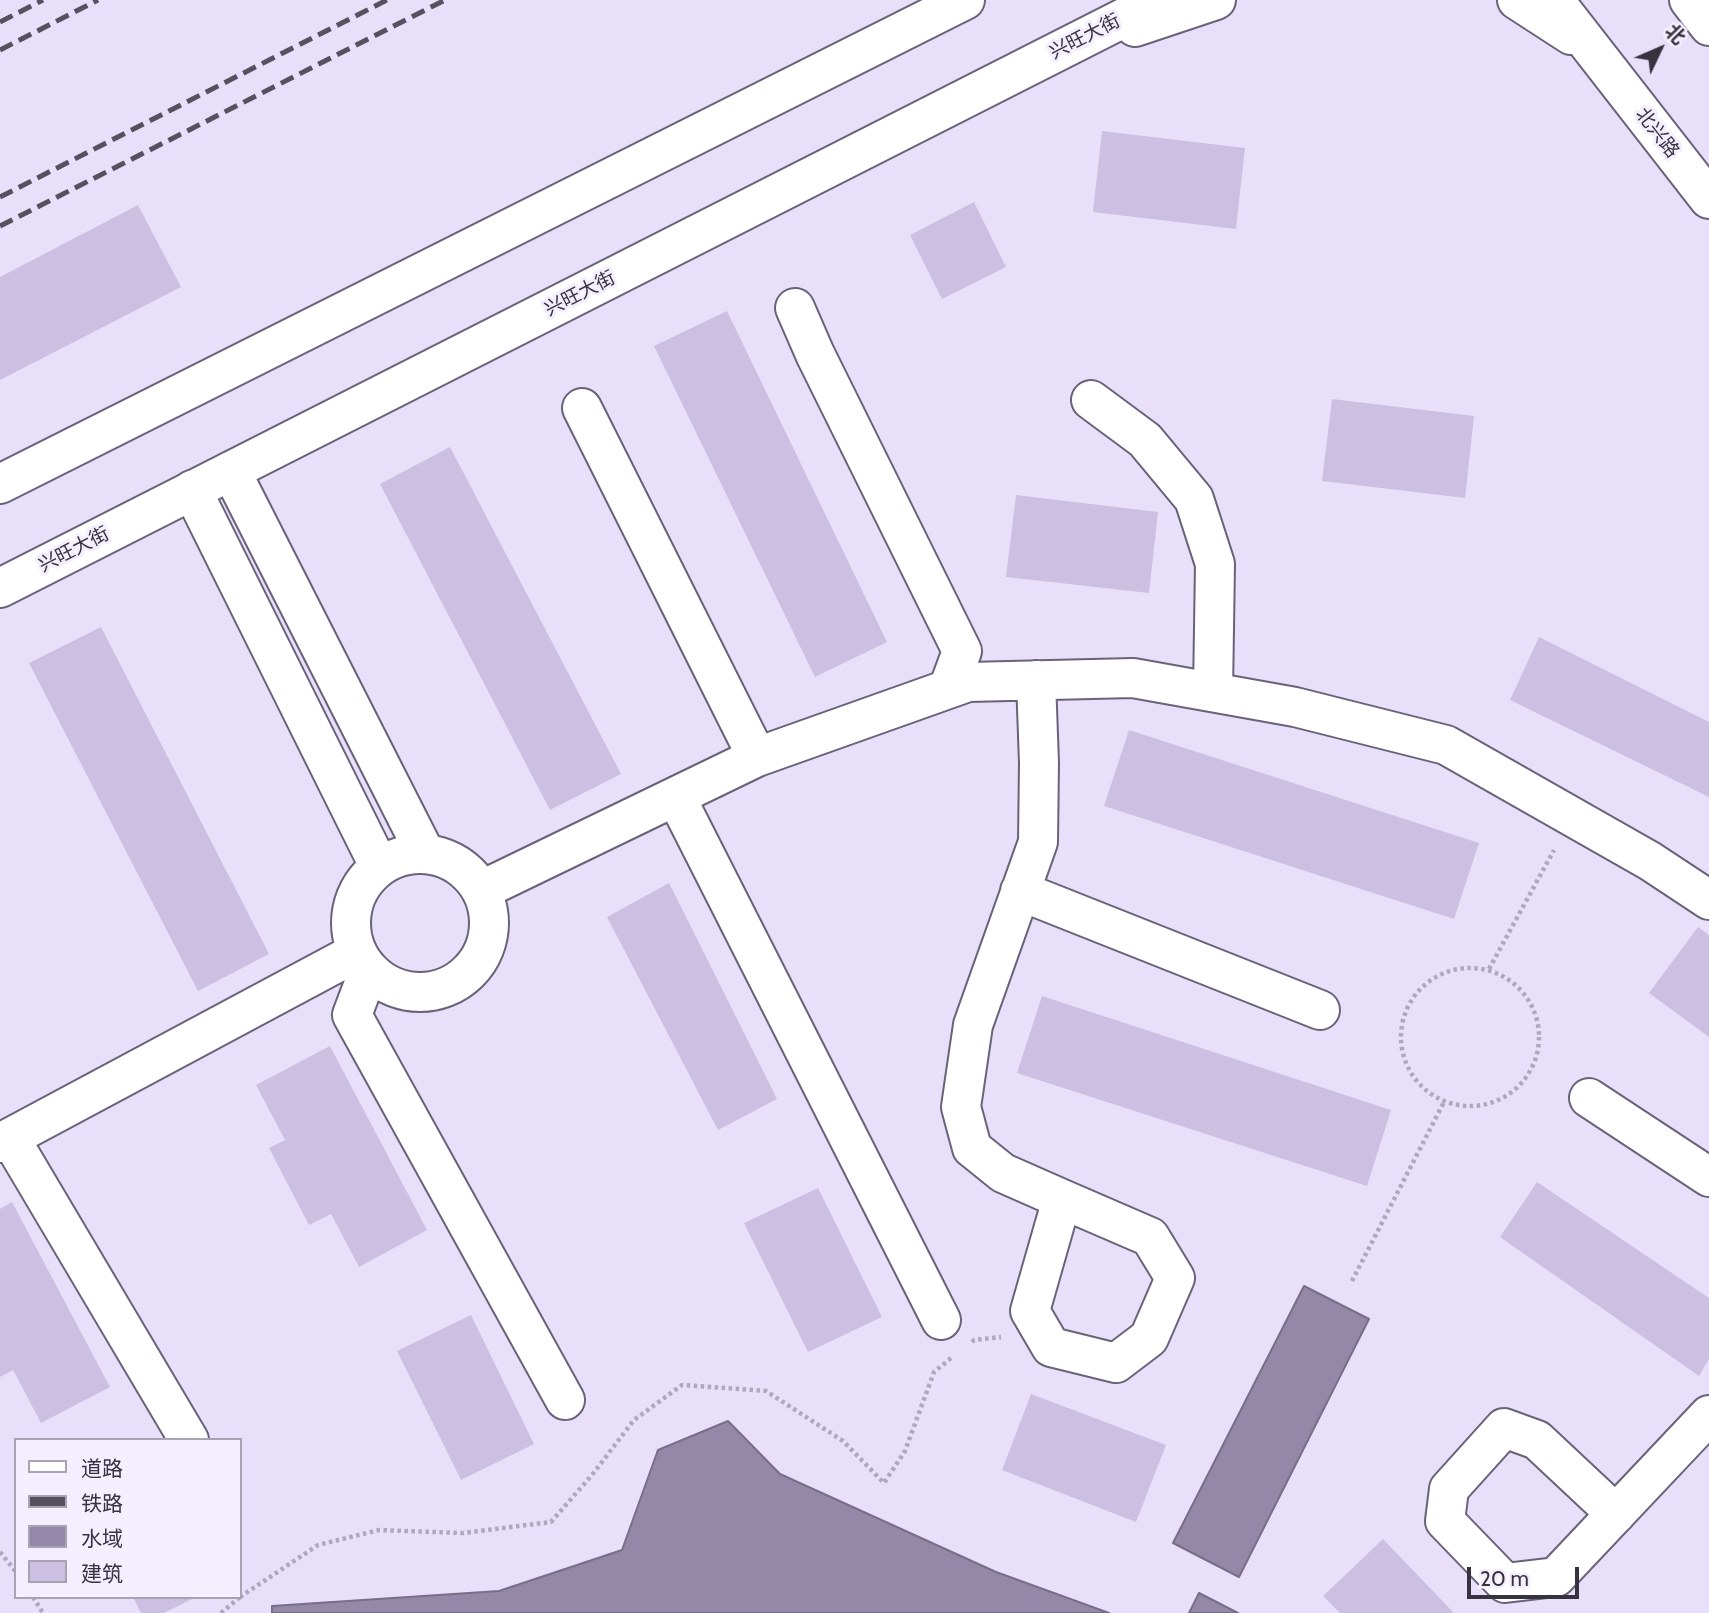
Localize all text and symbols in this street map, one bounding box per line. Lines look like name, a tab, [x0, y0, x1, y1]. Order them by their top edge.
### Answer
street label: 兴旺大街	[1046, 10, 1124, 64]
north arrow	[1625, 14, 1695, 84]
text: 北	[1661, 19, 1690, 49]
street label: 北兴路	[1630, 104, 1684, 162]
street label: 兴旺大街	[541, 267, 619, 321]
street label: 兴旺大街	[35, 523, 113, 577]
legend	[14, 1438, 242, 1599]
text: 道路	[81, 1456, 123, 1481]
text: 铁路	[81, 1491, 123, 1516]
text: 水域	[81, 1526, 123, 1551]
scale bar	[1471, 1554, 1583, 1598]
text: 建筑	[81, 1561, 123, 1586]
text: 20 m	[1480, 1566, 1529, 1591]

